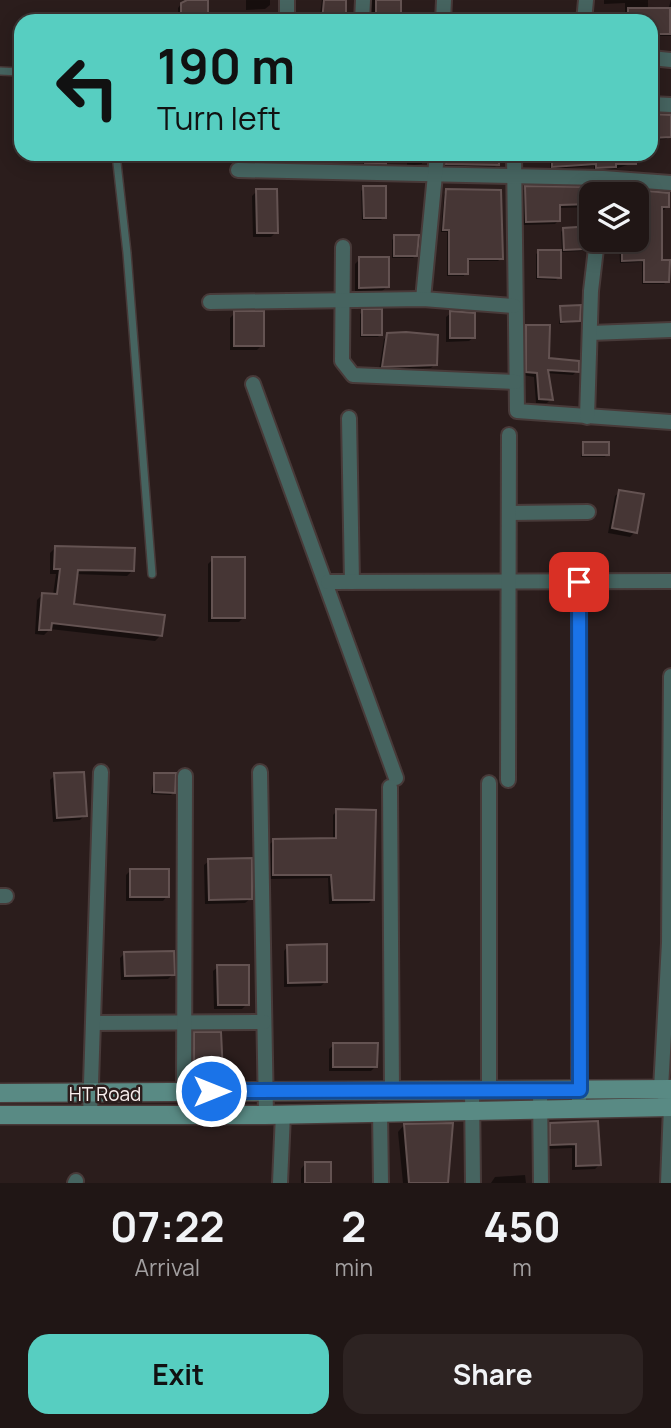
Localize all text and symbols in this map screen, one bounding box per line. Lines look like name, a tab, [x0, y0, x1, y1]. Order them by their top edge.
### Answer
text: 190 m	[157, 32, 295, 99]
icon: left	[42, 42, 133, 133]
text: Turn left	[157, 96, 281, 140]
map controls	[579, 182, 649, 252]
button: layers	[579, 182, 649, 252]
pin	[549, 552, 609, 612]
icon: arrive	[560, 563, 598, 601]
position arrow	[174, 1054, 248, 1128]
street label: HT Road	[69, 1081, 141, 1107]
text: 07:22	[110, 1197, 225, 1255]
text: 2	[341, 1197, 366, 1255]
text: 450	[483, 1197, 561, 1255]
text: Arrival	[134, 1251, 200, 1283]
text: min	[335, 1251, 373, 1283]
text: m	[512, 1251, 532, 1283]
button: Exit	[28, 1334, 329, 1414]
button: Share	[343, 1334, 643, 1414]

